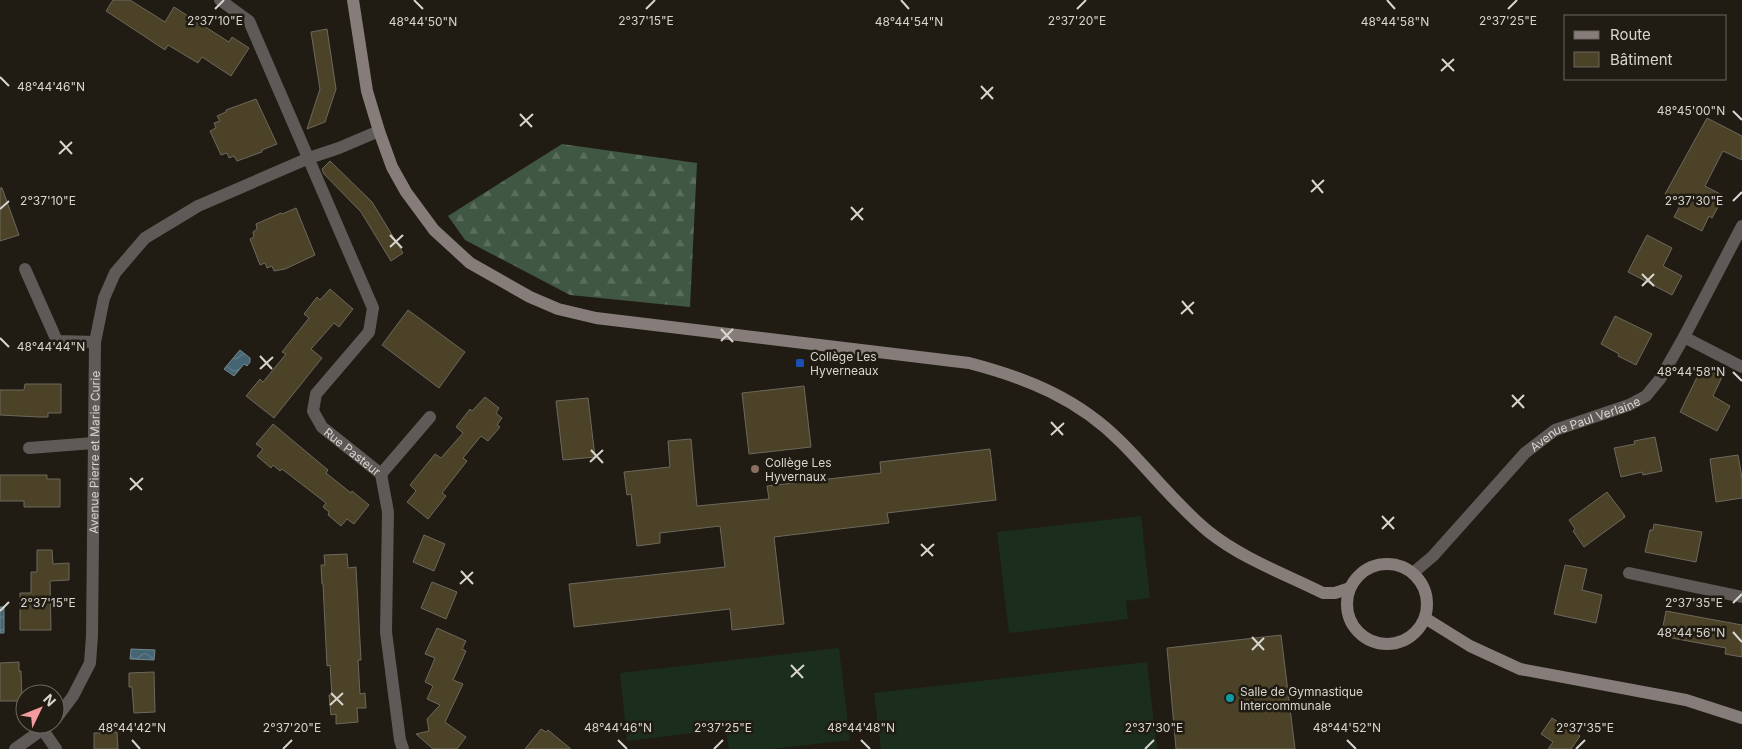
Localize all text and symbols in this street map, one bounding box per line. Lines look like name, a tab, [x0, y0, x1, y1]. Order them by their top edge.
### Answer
text: 2°37'10"E	[187, 13, 243, 28]
text: 2°37'15"E	[618, 13, 674, 28]
text: 2°37'20"E	[1048, 13, 1106, 28]
text: 2°37'25"E	[1479, 13, 1537, 28]
text: 48°44'50"N	[389, 14, 457, 29]
text: 48°44'54"N	[875, 14, 943, 29]
text: 48°44'58"N	[1361, 14, 1429, 29]
legend	[1564, 15, 1727, 80]
text: Route	[1610, 25, 1651, 44]
text: Bâtiment	[1610, 50, 1673, 69]
text: 48°44'46"N	[17, 79, 85, 94]
text: 48°45'00"N	[1657, 103, 1725, 118]
text: 2°37'10"E	[20, 193, 76, 208]
text: 2°37'30"E	[1665, 193, 1723, 208]
text: 48°44'44"N	[17, 339, 85, 354]
place label: Collège Les Hyverneaux	[810, 349, 879, 378]
marker: Collège Les Hyverneaux	[794, 357, 806, 369]
text: 48°44'58"N	[1657, 364, 1725, 379]
street label: Avenue Pierre et Marie Curie	[86, 371, 102, 534]
street label: Avenue Paul Verlaine	[1527, 393, 1643, 454]
street label: Rue Pasteur	[321, 424, 384, 479]
place label: Collège Les Hyvernaux	[765, 455, 832, 484]
marker: Collège Les Hyvernaux	[749, 463, 761, 475]
text: 2°37'15"E	[20, 595, 76, 610]
text: 2°37'35"E	[1665, 595, 1723, 610]
text: 48°44'56"N	[1657, 625, 1725, 640]
north arrow	[15, 684, 65, 734]
place label: Salle de Gymnastique Intercommunale	[1240, 684, 1363, 713]
text: N	[40, 690, 60, 709]
marker: Salle de Gymnastique Intercommunale	[1224, 692, 1236, 704]
text: 48°44'42"N	[98, 720, 166, 735]
text: 2°37'20"E	[263, 720, 321, 735]
text: 48°44'46"N	[584, 720, 652, 735]
text: 2°37'25"E	[694, 720, 752, 735]
text: 48°44'48"N	[827, 720, 895, 735]
text: 2°37'30"E	[1125, 720, 1183, 735]
text: 48°44'52"N	[1313, 720, 1381, 735]
text: 2°37'35"E	[1556, 720, 1614, 735]

